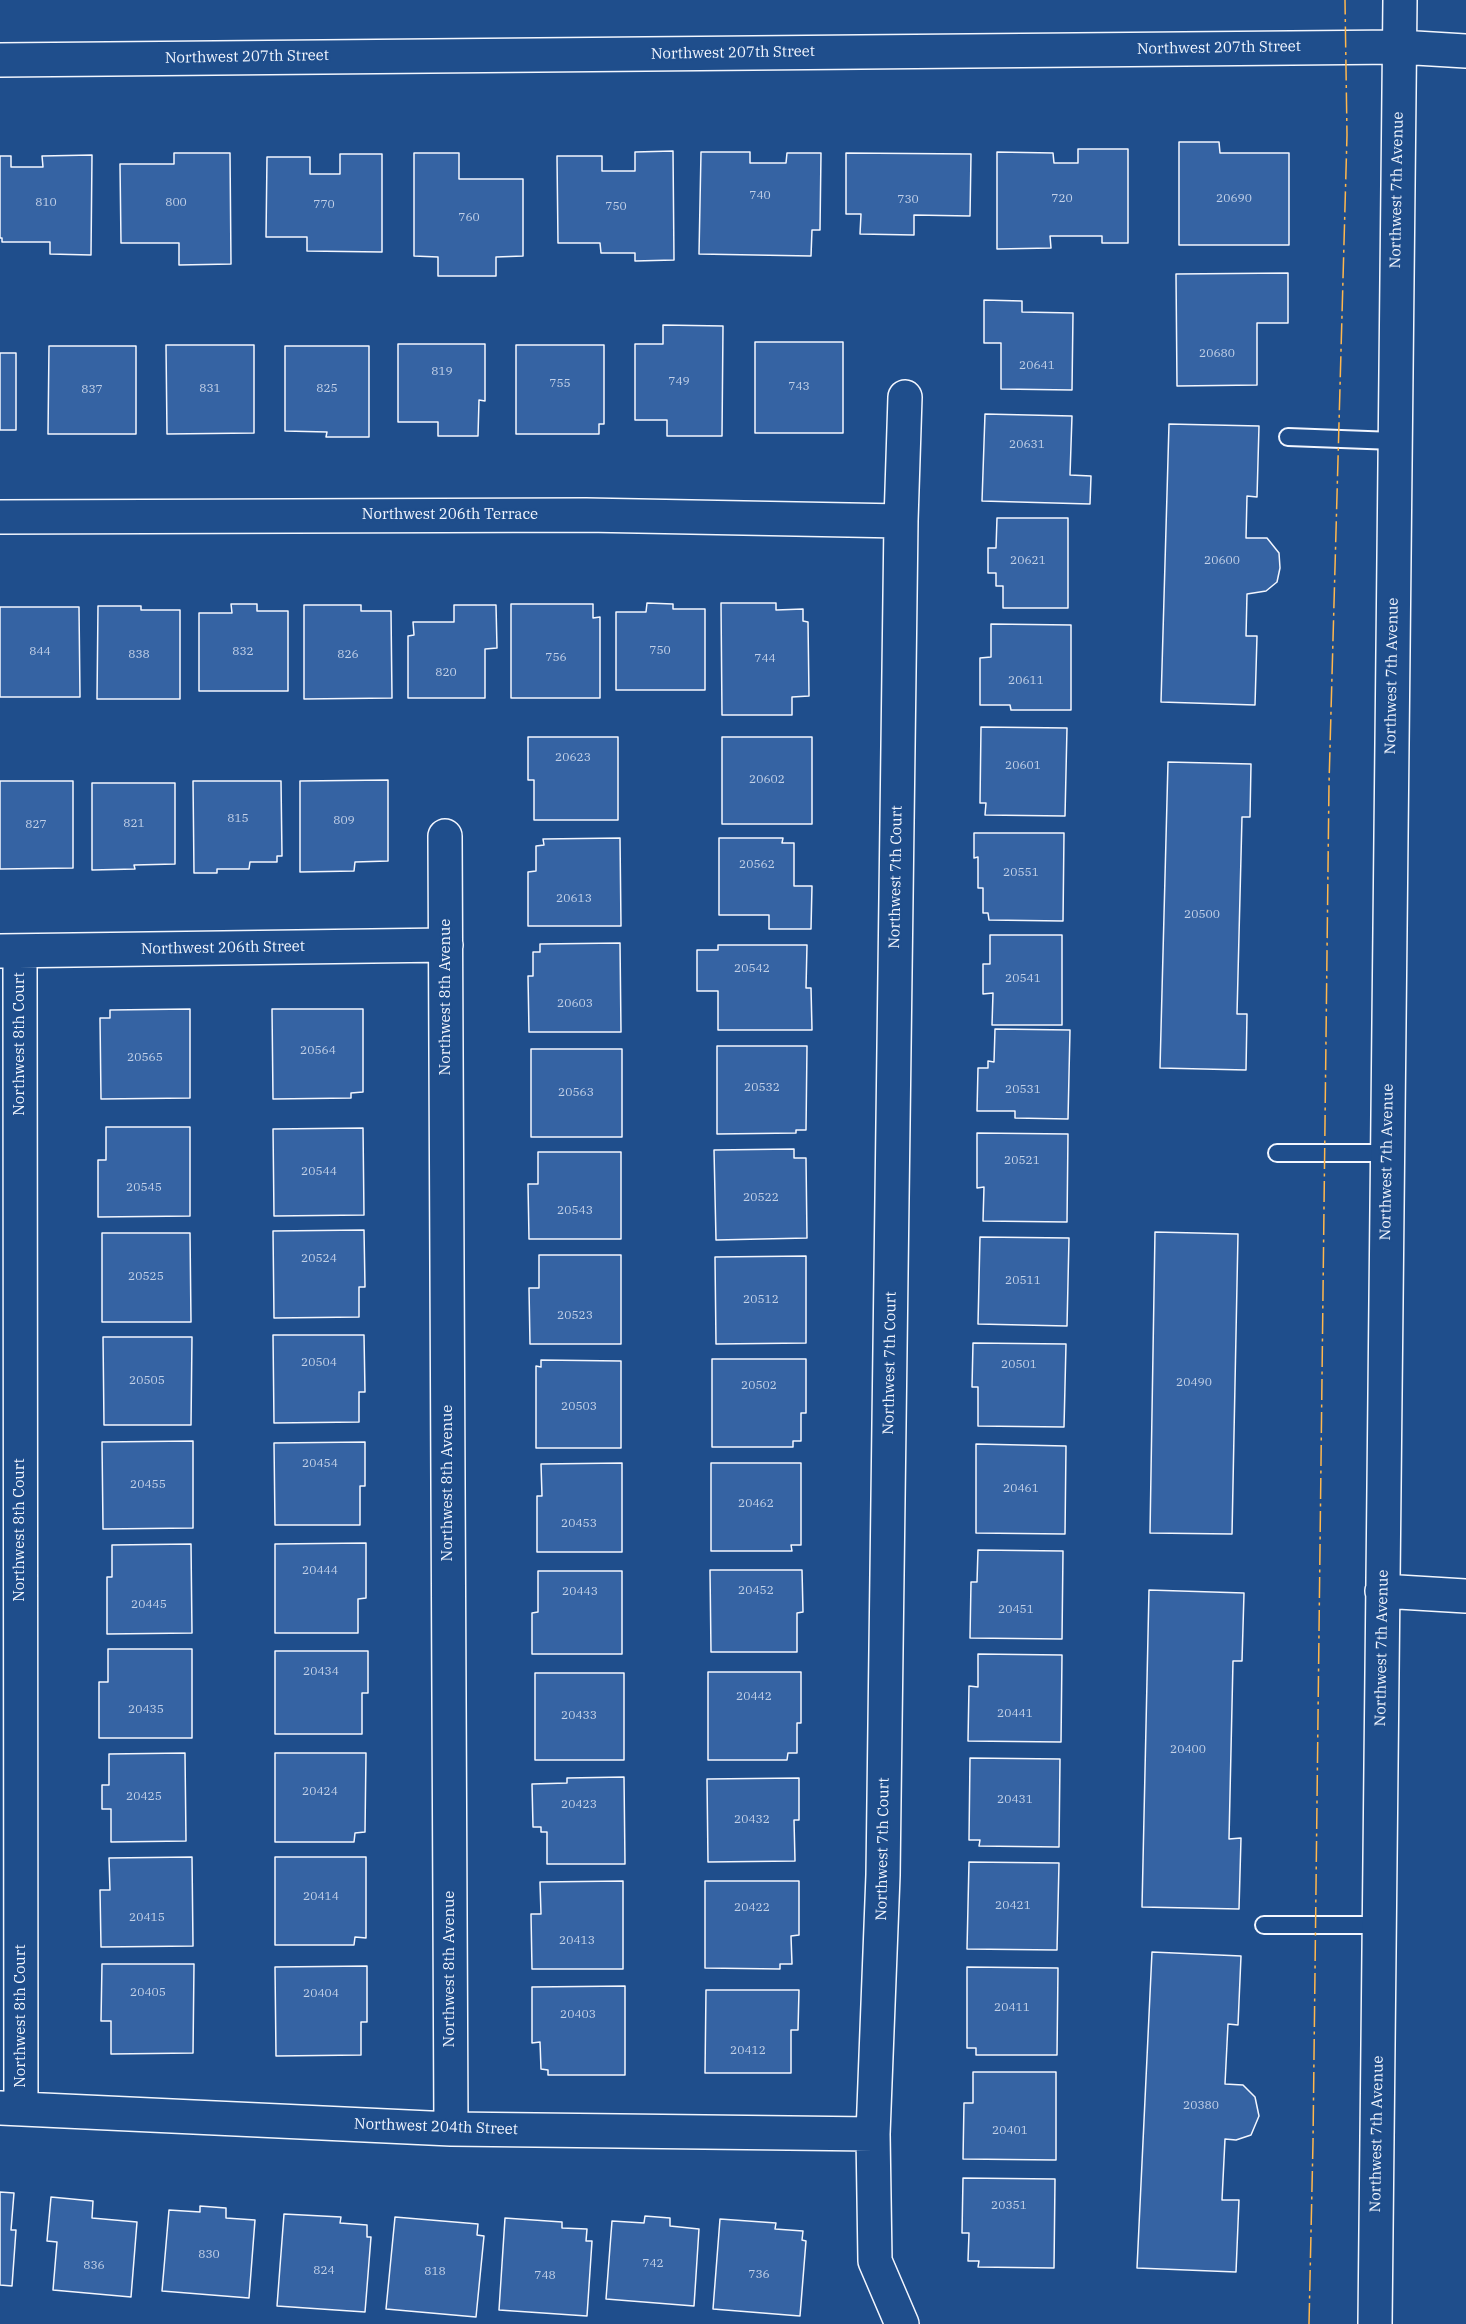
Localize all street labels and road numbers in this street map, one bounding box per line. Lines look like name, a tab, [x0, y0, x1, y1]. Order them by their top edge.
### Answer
street label: Northwest 207th Street	[1137, 38, 1301, 58]
street label: Northwest 207th Street	[651, 43, 815, 63]
street label: Northwest 207th Street	[165, 47, 329, 67]
street label: Northwest 7th Avenue	[1387, 111, 1407, 269]
street label: Northwest 206th Terrace	[362, 506, 538, 524]
street label: Northwest 7th Avenue	[1382, 597, 1402, 755]
street label: Northwest 7th Court	[886, 805, 906, 949]
street label: Northwest 8th Avenue	[437, 919, 455, 1075]
street label: Northwest 206th Street	[141, 938, 305, 958]
street label: Northwest 8th Court	[11, 972, 29, 1116]
street label: Northwest 7th Avenue	[1377, 1083, 1397, 1241]
street label: Northwest 7th Court	[880, 1291, 900, 1435]
street label: Northwest 8th Avenue	[439, 1405, 457, 1561]
street label: Northwest 8th Court	[11, 1458, 29, 1602]
street label: Northwest 7th Avenue	[1372, 1569, 1392, 1727]
street label: Northwest 7th Court	[873, 1777, 893, 1921]
street label: Northwest 8th Avenue	[441, 1891, 459, 2047]
street label: Northwest 8th Court	[12, 1944, 30, 2088]
street label: Northwest 7th Avenue	[1367, 2055, 1387, 2213]
street label: Northwest 204th Street	[354, 2115, 518, 2139]

